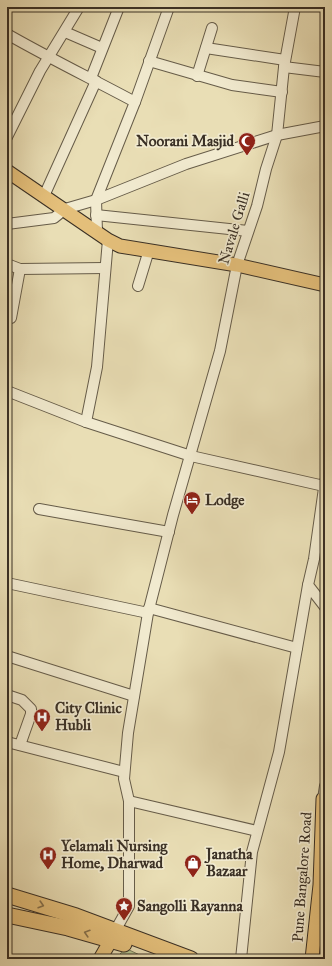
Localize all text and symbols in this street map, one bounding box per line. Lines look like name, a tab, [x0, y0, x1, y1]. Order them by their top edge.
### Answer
mosque icon: Noorani Masjid	[237, 131, 257, 156]
place label: Noorani Masjid	[136, 132, 234, 151]
street label: Navale Galli	[214, 189, 254, 267]
hotel icon: Lodge	[182, 490, 202, 515]
place label: Lodge	[205, 491, 245, 510]
place label: City Clinic Hubli	[55, 699, 122, 734]
hospital icon: City Clinic Hubli	[32, 707, 52, 732]
street label: Pune Bangalore Road	[288, 811, 316, 943]
place label: Yelamali Nursing Home, Dharwad	[60, 837, 168, 872]
hospital icon: Yelamali Nursing Home, Dharwad	[38, 845, 58, 870]
place label: Janatha Bazaar	[204, 845, 253, 880]
shop icon: Janatha Bazaar	[183, 853, 203, 878]
place icon: Sangolli Rayanna	[114, 896, 134, 921]
place label: Sangolli Rayanna	[137, 897, 243, 916]
one-way arrow	[38, 900, 45, 909]
one-way arrow	[84, 930, 91, 938]

